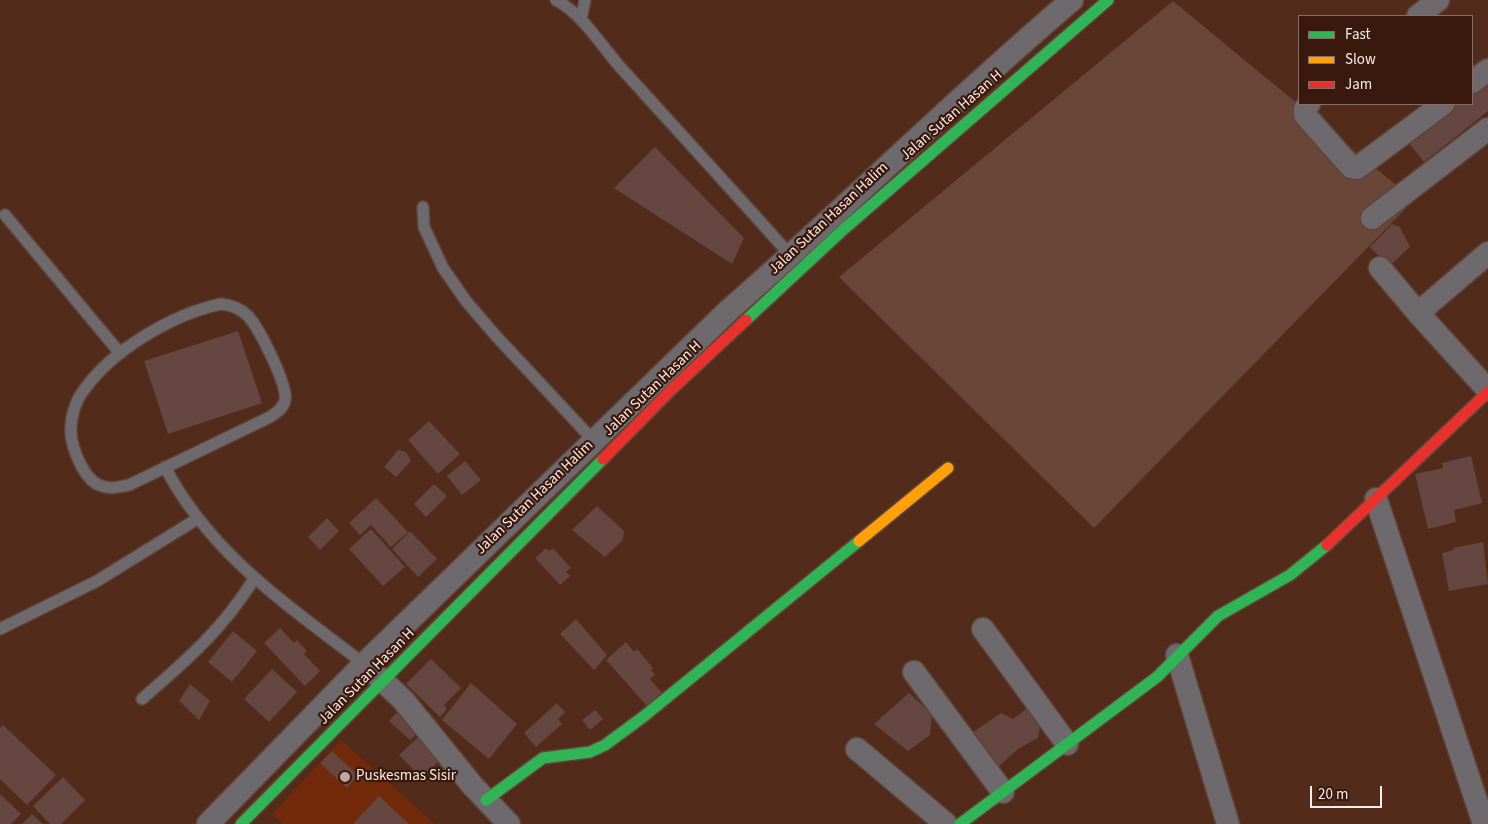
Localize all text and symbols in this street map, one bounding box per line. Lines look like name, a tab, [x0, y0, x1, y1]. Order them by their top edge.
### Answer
legend	[1298, 15, 1473, 105]
text: Fast	[1345, 24, 1371, 45]
text: Slow	[1345, 49, 1376, 70]
street label: Jalan Sutan Hasan H	[897, 67, 1007, 165]
text: Jam	[1345, 74, 1372, 95]
street label: Jalan Sutan Hasan Halim	[766, 159, 892, 279]
street label: Jalan Sutan Hasan H	[600, 338, 706, 440]
street label: Jalan Sutan Hasan Halim	[472, 437, 598, 559]
street label: Jalan Sutan Hasan H	[315, 625, 419, 729]
place label: Puskesmas Sisir	[356, 768, 456, 786]
marker: Puskesmas Sisir	[338, 770, 352, 784]
scale bar	[1313, 776, 1386, 808]
text: 20 m	[1318, 784, 1348, 805]

